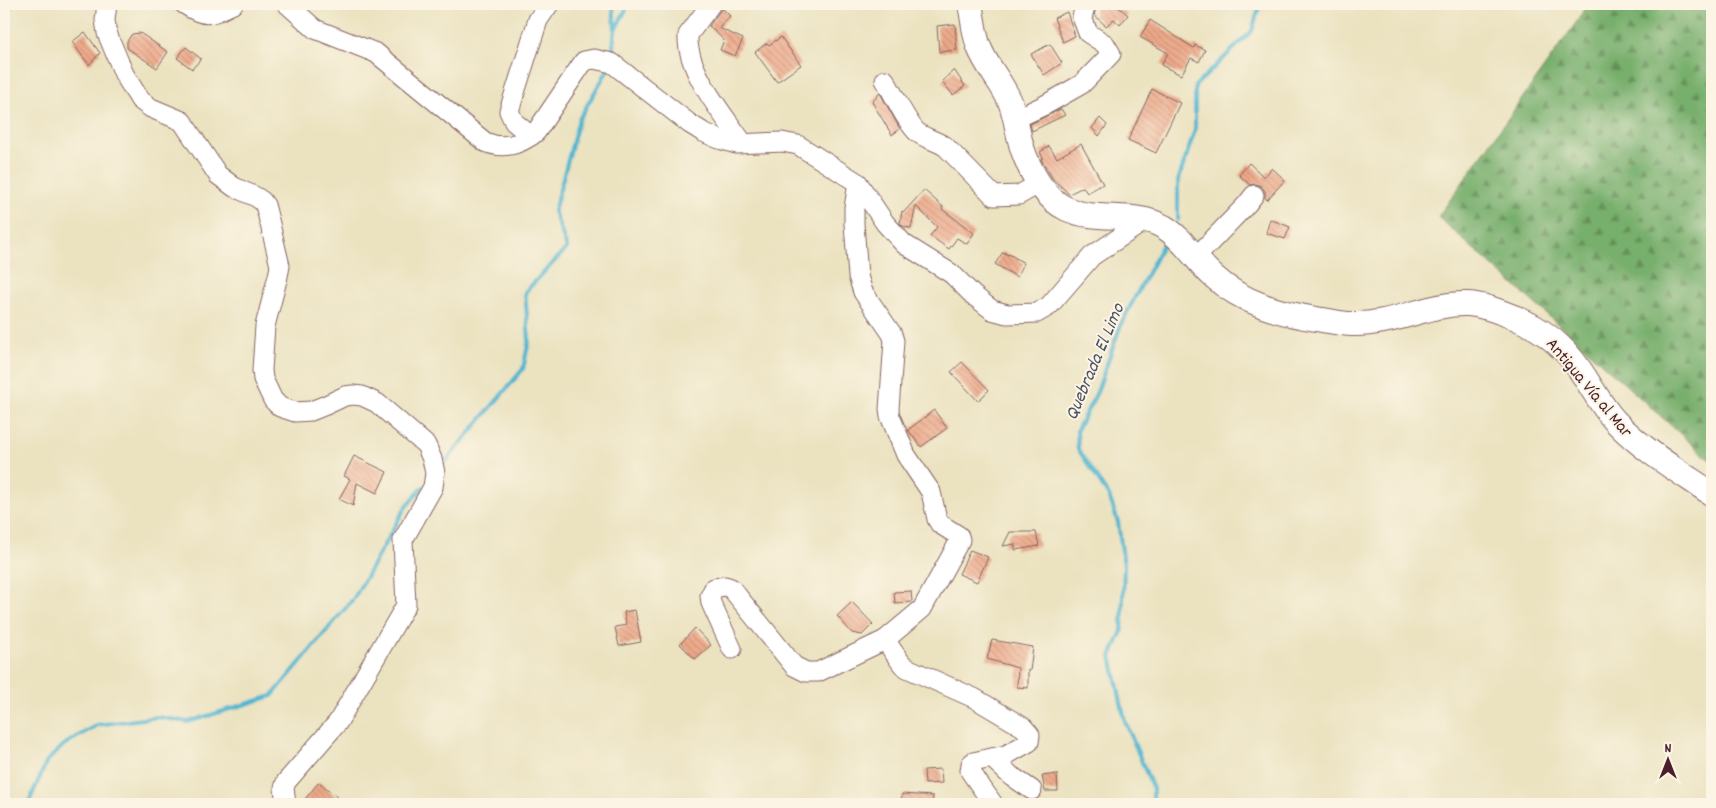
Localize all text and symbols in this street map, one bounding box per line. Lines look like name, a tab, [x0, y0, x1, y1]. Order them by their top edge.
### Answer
water label: Quebrada El Limo	[1060, 298, 1134, 425]
street label: Antigua Vía al Mar	[1539, 333, 1638, 444]
north arrow	[1644, 736, 1694, 786]
text: N	[1665, 739, 1672, 759]

